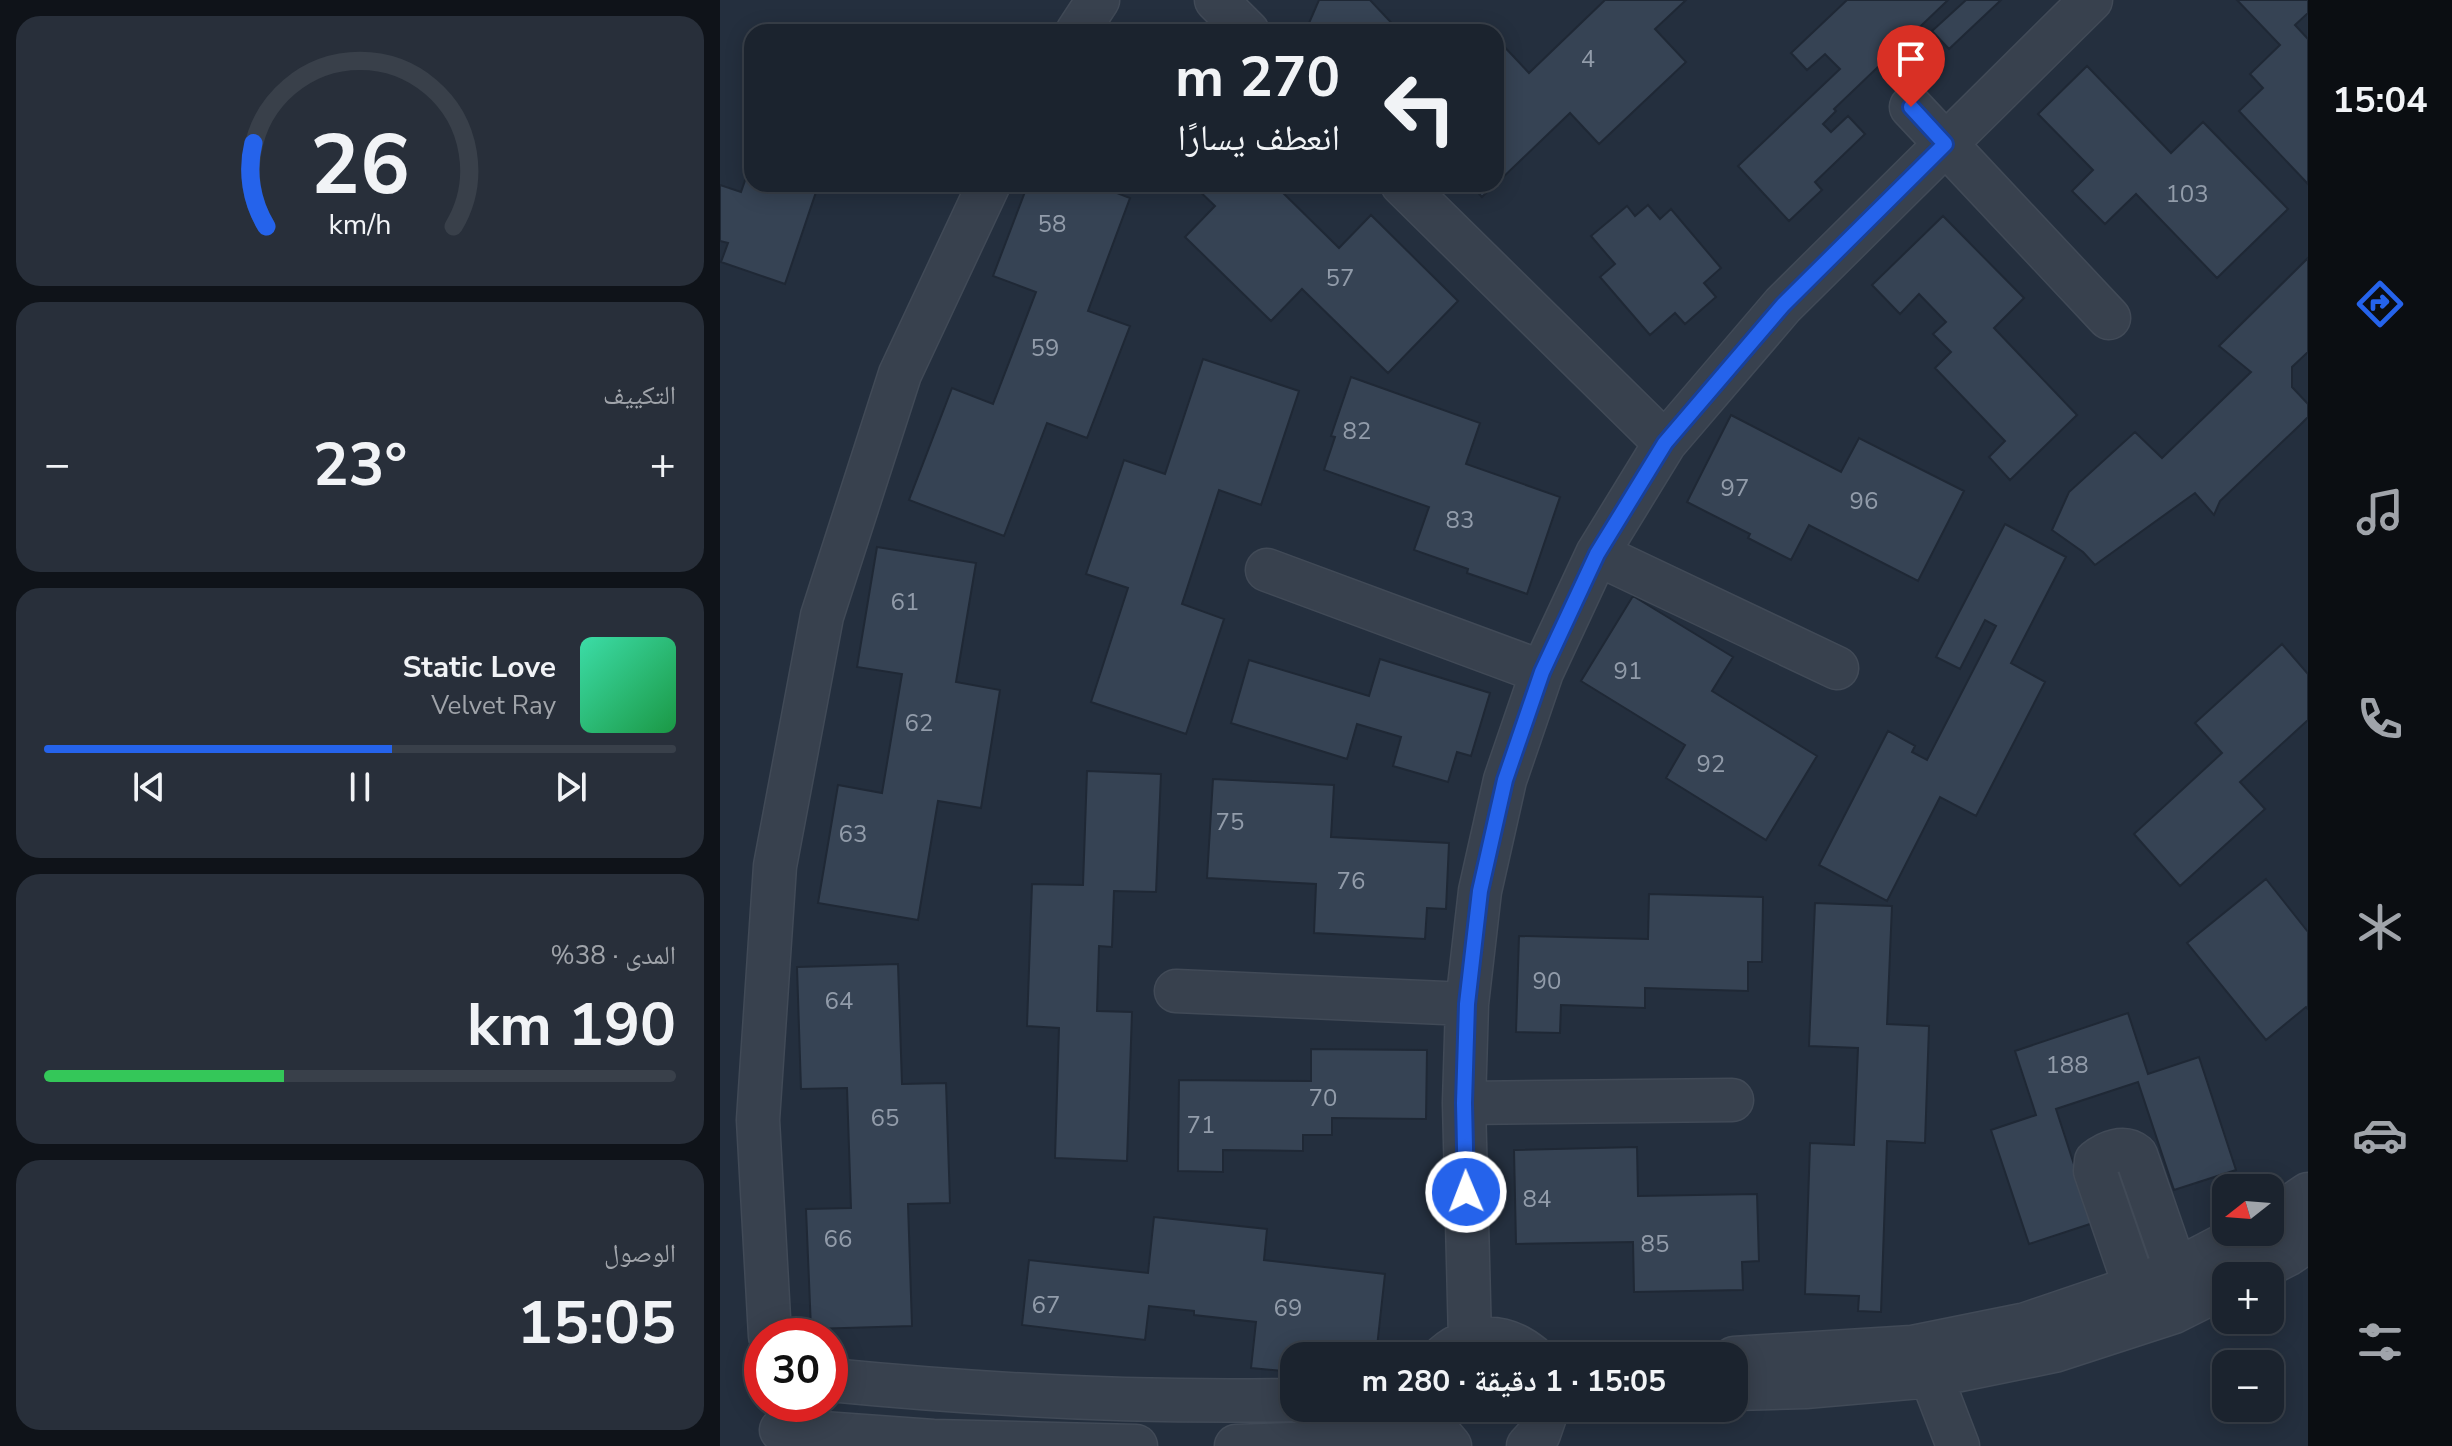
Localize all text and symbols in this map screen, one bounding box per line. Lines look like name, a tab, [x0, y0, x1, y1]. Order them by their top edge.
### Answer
pin	[1877, 25, 1945, 107]
icon: arrive	[1889, 37, 1933, 81]
text: 270 m	[1175, 39, 1340, 116]
house number: 4	[1581, 43, 1595, 75]
icon: left	[1368, 56, 1472, 160]
text: 15:04	[2332, 76, 2428, 125]
text: 26	[310, 109, 410, 222]
text: انعطف يسارًا	[1178, 114, 1340, 163]
house number: 103	[2165, 178, 2209, 210]
text: km/h	[329, 205, 391, 244]
house number: 58	[1038, 208, 1066, 240]
house number: 57	[1326, 262, 1354, 294]
icon: directions	[2352, 276, 2408, 332]
house number: 59	[1031, 332, 1059, 364]
text: التكييف	[603, 378, 676, 413]
house number: 82	[1343, 415, 1371, 447]
text: 23°	[313, 424, 407, 506]
text: −	[44, 435, 70, 495]
text: +	[650, 435, 676, 495]
house number: 97	[1721, 472, 1749, 504]
icon: music	[2352, 484, 2408, 540]
house number: 96	[1850, 485, 1878, 517]
house number: 83	[1446, 504, 1474, 536]
house number: 61	[891, 586, 919, 618]
text: Static Love	[402, 647, 556, 688]
house number: 91	[1614, 655, 1642, 687]
text: Velvet Ray	[431, 688, 556, 723]
icon: phone	[2352, 691, 2408, 747]
house number: 62	[905, 707, 933, 739]
house number: 92	[1697, 748, 1725, 780]
icon: previous	[127, 765, 171, 809]
icon: pause	[338, 765, 382, 809]
icon: next	[549, 765, 593, 809]
house number: 75	[1216, 806, 1244, 838]
house number: 63	[839, 818, 867, 850]
house number: 76	[1337, 865, 1365, 897]
icon: climate	[2352, 899, 2408, 955]
text: المدى · 38%	[550, 938, 676, 973]
house number: 90	[1533, 965, 1561, 997]
text: 190 km	[467, 984, 676, 1066]
house number: 64	[825, 985, 853, 1017]
house number: 188	[2045, 1049, 2089, 1081]
house number: 70	[1309, 1082, 1337, 1114]
house number: 65	[871, 1102, 899, 1134]
icon: car	[2352, 1107, 2408, 1163]
house number: 71	[1187, 1109, 1215, 1141]
position arrow	[1424, 1150, 1508, 1234]
north arrow	[2212, 1174, 2284, 1246]
map controls	[2212, 1174, 2284, 1422]
house number: 84	[1523, 1183, 1551, 1215]
house number: 66	[824, 1223, 852, 1255]
house number: 85	[1641, 1228, 1669, 1260]
text: الوصول	[604, 1236, 676, 1271]
button: +	[2212, 1262, 2284, 1334]
text: 15:05	[517, 1282, 676, 1364]
house number: 67	[1032, 1289, 1060, 1321]
house number: 69	[1274, 1292, 1302, 1324]
icon: filters	[2352, 1314, 2408, 1370]
speed limit sign: 30	[744, 1318, 848, 1422]
button: −	[2212, 1350, 2284, 1422]
text: 15:05 · 1 دقيقة · 280 m	[1362, 1361, 1666, 1402]

